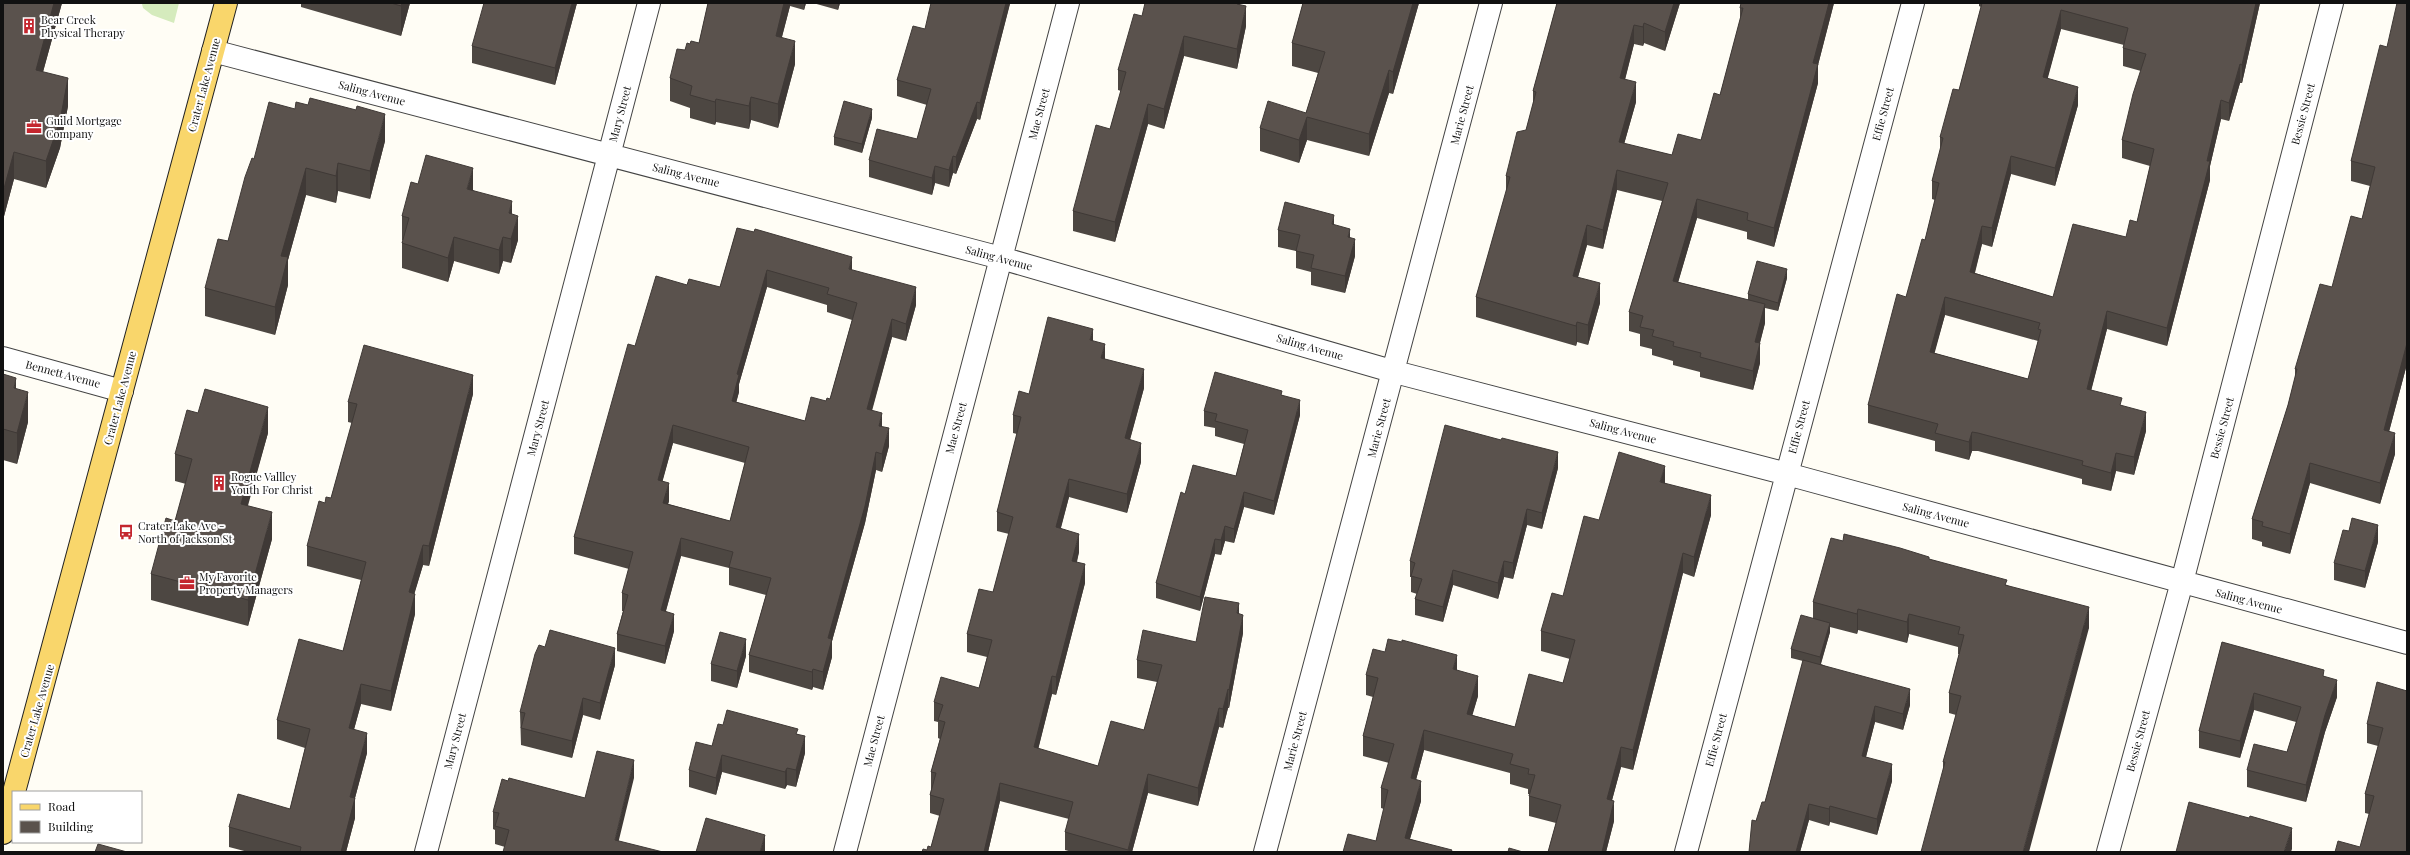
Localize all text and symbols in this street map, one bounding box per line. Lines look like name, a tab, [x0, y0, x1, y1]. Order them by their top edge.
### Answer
place label: Bear Creek Physical Therapy	[41, 12, 125, 40]
building icon: Bear Creek Physical Therapy	[20, 17, 38, 35]
street label: Crater Lake Avenue	[184, 36, 223, 134]
street label: Saling Avenue	[337, 76, 408, 109]
street label: Bessie Street	[2287, 81, 2318, 146]
street label: Marie Street	[1446, 83, 1477, 146]
street label: Mary Street	[605, 84, 634, 144]
street label: Effie Street	[1868, 85, 1897, 142]
street label: Mae Street	[1024, 86, 1053, 141]
place label: Guild Mortgage Company	[46, 113, 122, 141]
office icon: Guild Mortgage Company	[25, 118, 43, 136]
street label: Saling Avenue	[651, 159, 722, 190]
street label: Saling Avenue	[964, 241, 1035, 274]
street label: Saling Avenue	[1275, 330, 1346, 363]
street label: Crater Lake Avenue	[100, 349, 139, 447]
street label: Bennett Avenue	[24, 356, 103, 391]
street label: Bessie Street	[2206, 395, 2237, 460]
street label: Marie Street	[1363, 396, 1394, 459]
street label: Mary Street	[523, 398, 552, 458]
street label: Effie Street	[1784, 398, 1813, 455]
street label: Mae Street	[941, 400, 970, 455]
street label: Saling Avenue	[1588, 414, 1659, 447]
place label: Rogue Vallley Youth For Christ	[230, 469, 313, 497]
building icon: Rogue Vallley Youth For Christ	[210, 474, 228, 492]
street label: Saling Avenue	[1901, 498, 1972, 531]
place label: Crater Lake Ave - North of Jackson St	[138, 518, 232, 546]
bus stop icon: Crater Lake Ave - North of Jackson St	[117, 523, 135, 541]
place label: My Favorite Property Managers	[199, 569, 293, 597]
office icon: My Favorite Property Managers	[178, 574, 196, 592]
street label: Saling Avenue	[2214, 584, 2285, 617]
street label: Crater Lake Avenue	[16, 662, 57, 759]
street label: Bessie Street	[2122, 708, 2153, 773]
street label: Marie Street	[1279, 709, 1310, 772]
street label: Mary Street	[440, 711, 469, 771]
street label: Effie Street	[1701, 711, 1730, 768]
street label: Mae Street	[859, 713, 888, 768]
legend	[12, 791, 142, 843]
text: Road	[48, 798, 75, 814]
text: Building	[48, 818, 94, 834]

